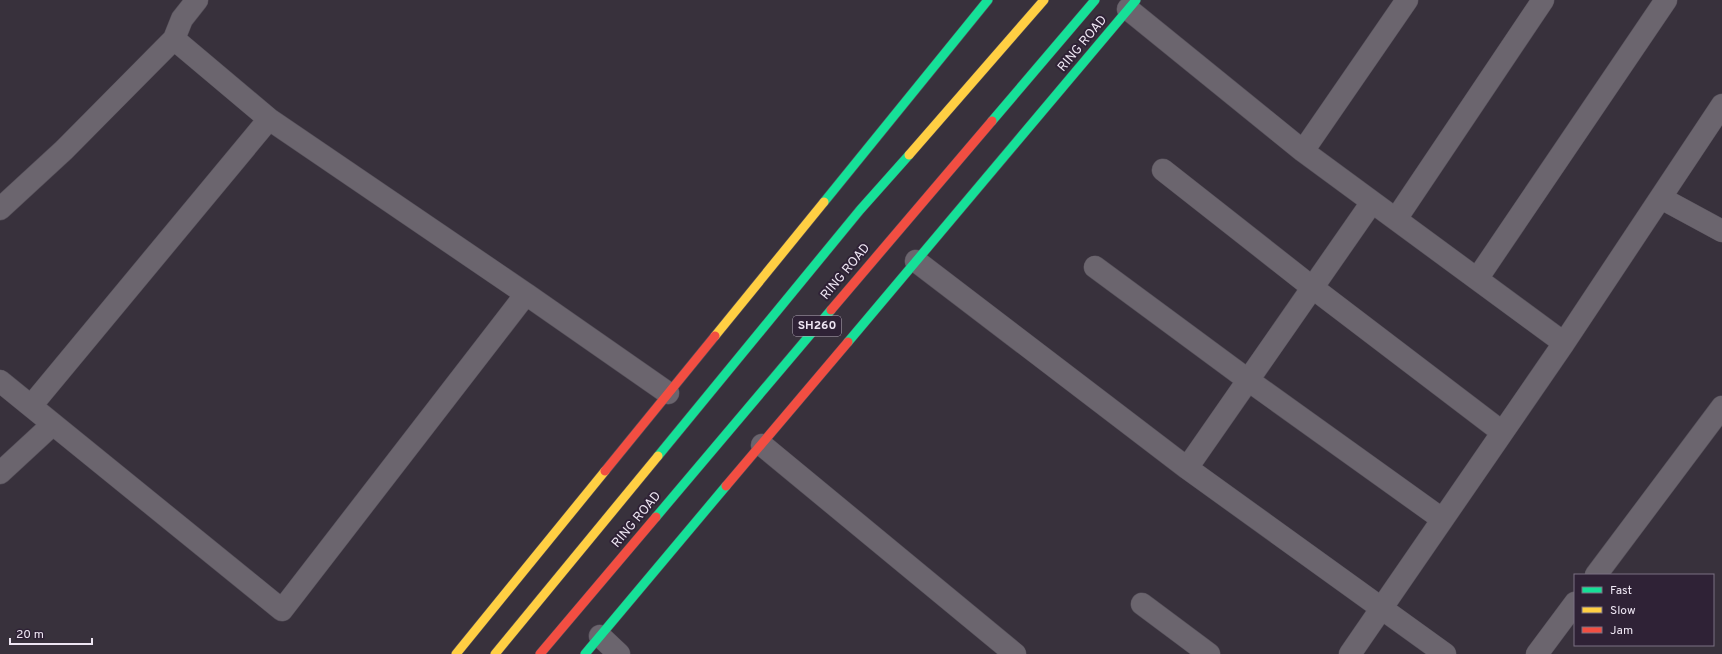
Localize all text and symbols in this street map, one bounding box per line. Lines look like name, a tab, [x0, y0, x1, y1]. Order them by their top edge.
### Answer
street label: RING ROAD	[1055, 13, 1111, 75]
street label: RING ROAD	[818, 241, 874, 303]
road number: SH260	[793, 316, 841, 336]
street label: RING ROAD	[609, 489, 665, 551]
legend	[1574, 574, 1714, 646]
text: Fast	[1610, 583, 1632, 599]
text: Slow	[1610, 603, 1636, 619]
scale bar	[10, 620, 92, 646]
text: Jam	[1610, 623, 1633, 639]
text: 20 m	[16, 627, 44, 643]

